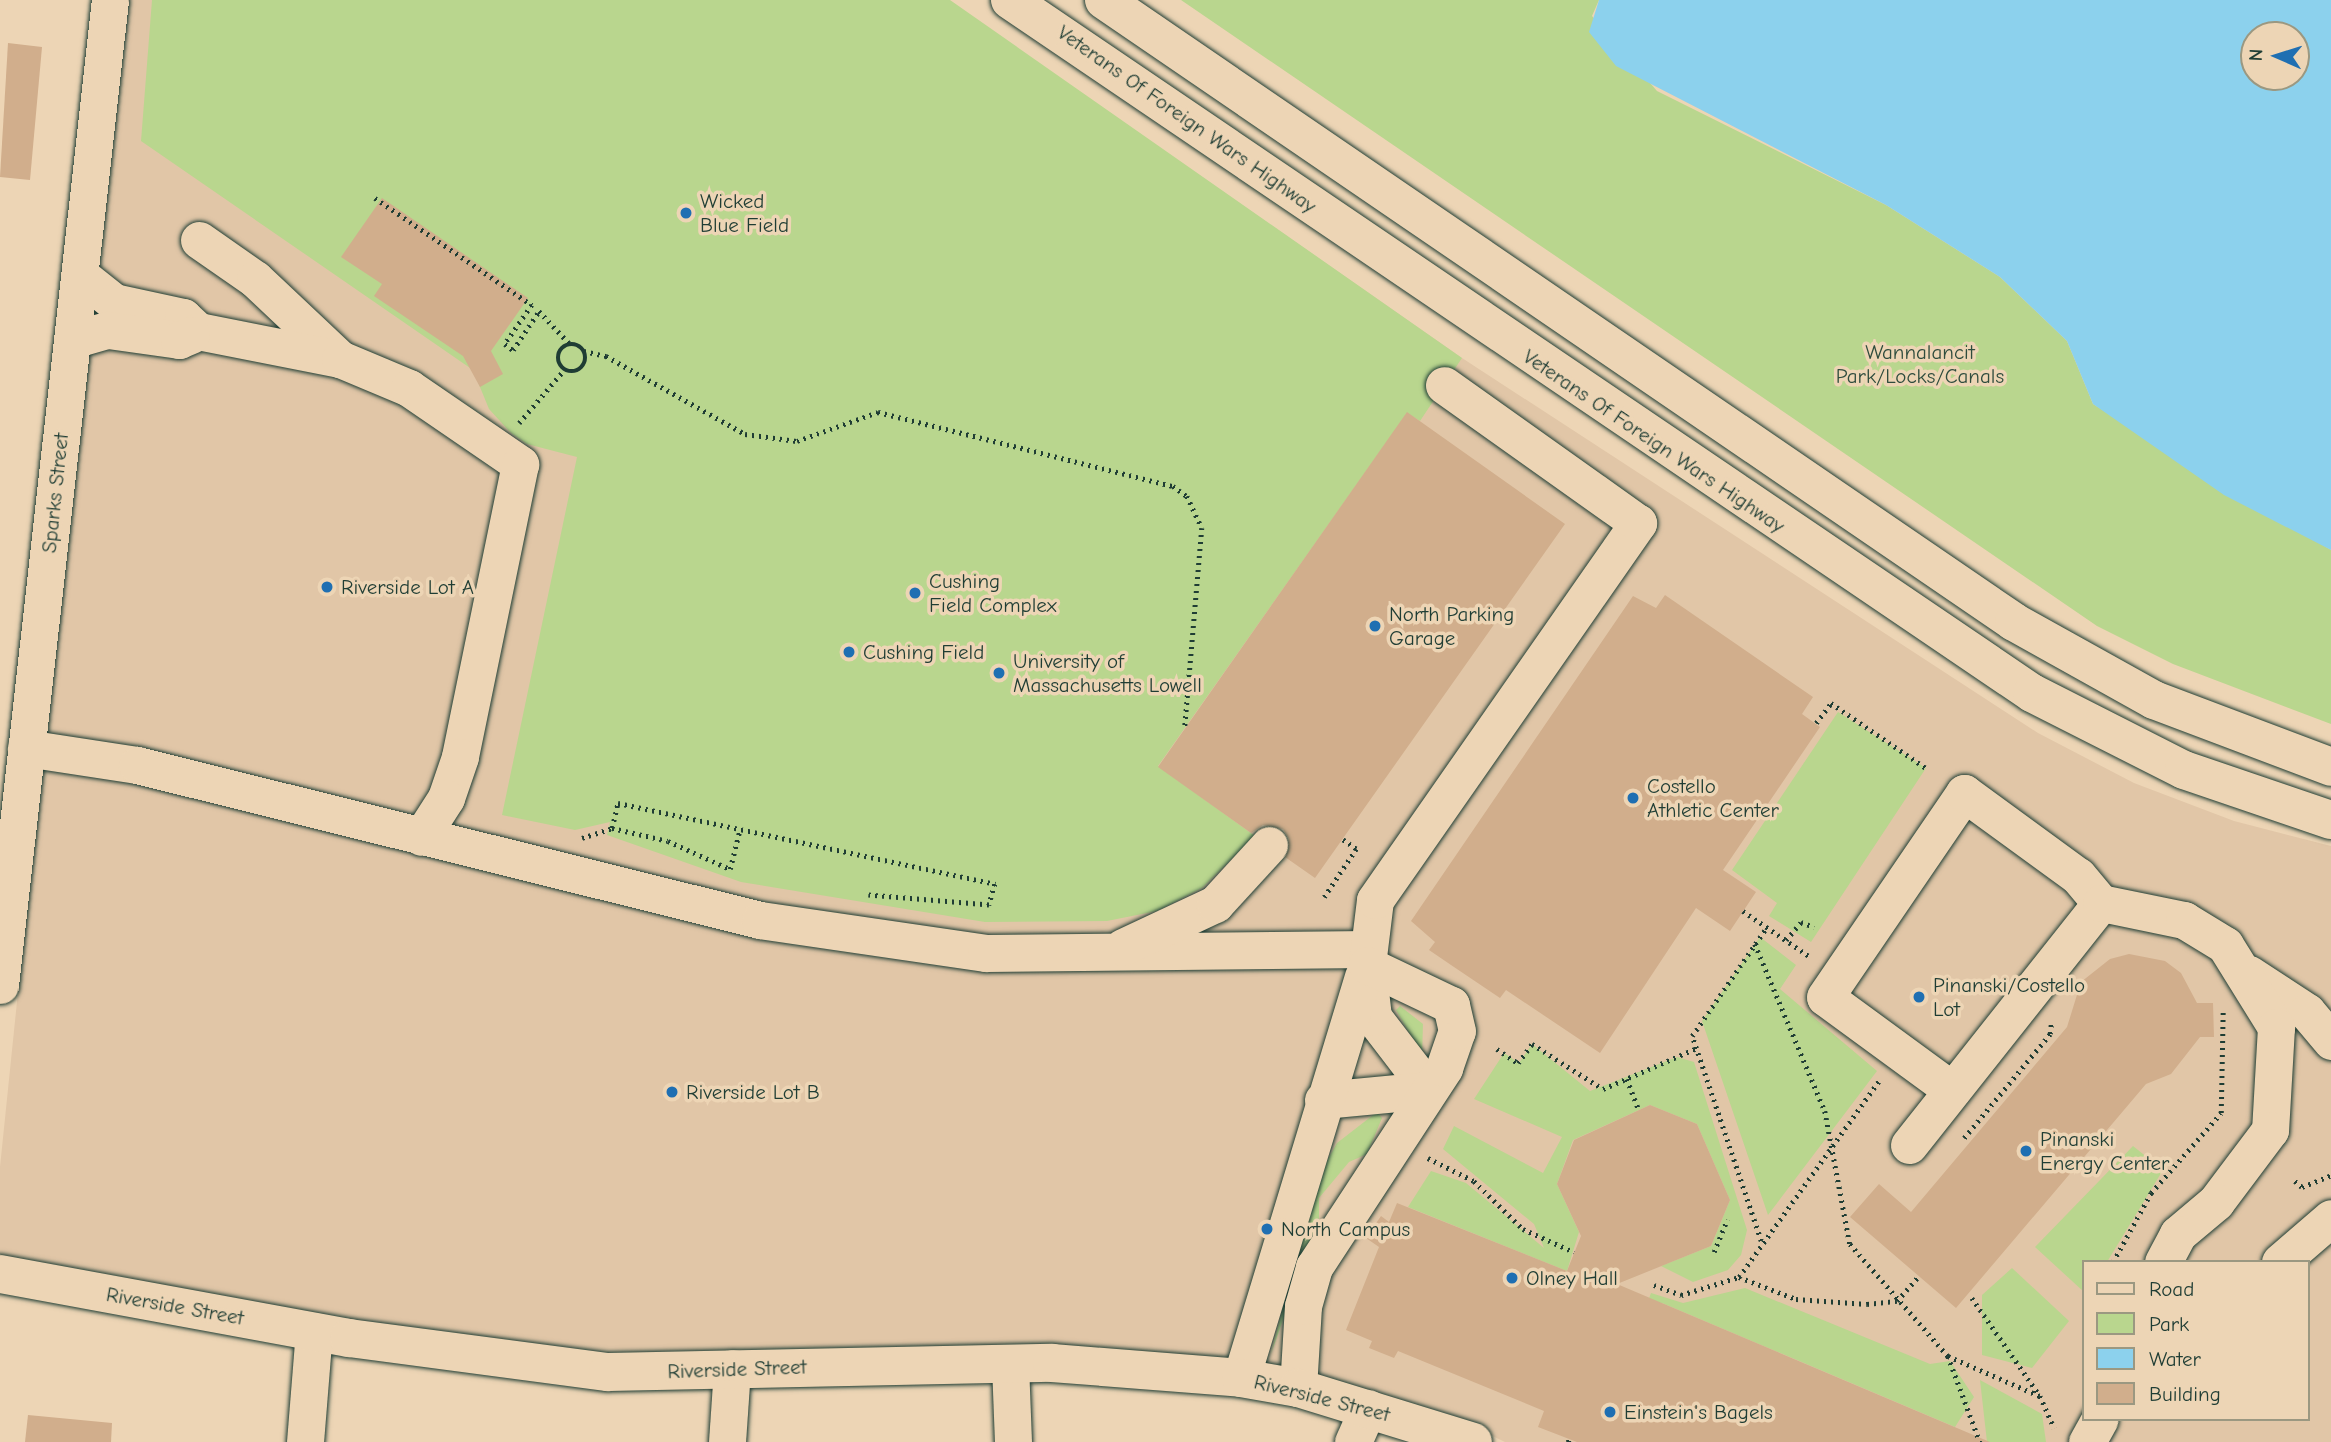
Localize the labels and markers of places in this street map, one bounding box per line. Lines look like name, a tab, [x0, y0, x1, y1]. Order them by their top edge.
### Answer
place label: Wicked Blue Field	[700, 188, 789, 238]
marker: Wicked Blue Field	[678, 205, 694, 221]
place label: Cushing Field Complex	[929, 568, 1057, 618]
place label: Riverside Lot A	[341, 574, 474, 600]
marker: Riverside Lot A	[319, 579, 335, 595]
marker: Cushing Field Complex	[907, 585, 923, 601]
place label: North Parking Garage	[1389, 601, 1514, 651]
marker: North Parking Garage	[1367, 618, 1383, 634]
place label: Cushing Field	[863, 639, 984, 665]
marker: Cushing Field	[841, 644, 857, 660]
place label: University of Massachusetts Lowell	[1013, 648, 1202, 698]
marker: University of Massachusetts Lowell	[991, 665, 1007, 681]
place label: Costello Athletic Center	[1647, 773, 1779, 823]
marker: Costello Athletic Center	[1625, 790, 1641, 806]
place label: Pinanski/Costello Lot	[1933, 972, 2085, 1022]
marker: Pinanski/Costello Lot	[1911, 989, 1927, 1005]
place label: Riverside Lot B	[686, 1079, 820, 1105]
marker: Riverside Lot B	[664, 1084, 680, 1100]
place label: Pinanski Energy Center	[2040, 1126, 2169, 1176]
marker: Pinanski Energy Center	[2018, 1143, 2034, 1159]
place label: North Campus	[1281, 1216, 1410, 1242]
marker: North Campus	[1259, 1221, 1275, 1237]
place label: Olney Hall	[1526, 1265, 1618, 1291]
marker: Olney Hall	[1504, 1270, 1520, 1286]
place label: Einstein's Bagels	[1624, 1399, 1773, 1425]
marker: Einstein's Bagels	[1602, 1404, 1618, 1420]

